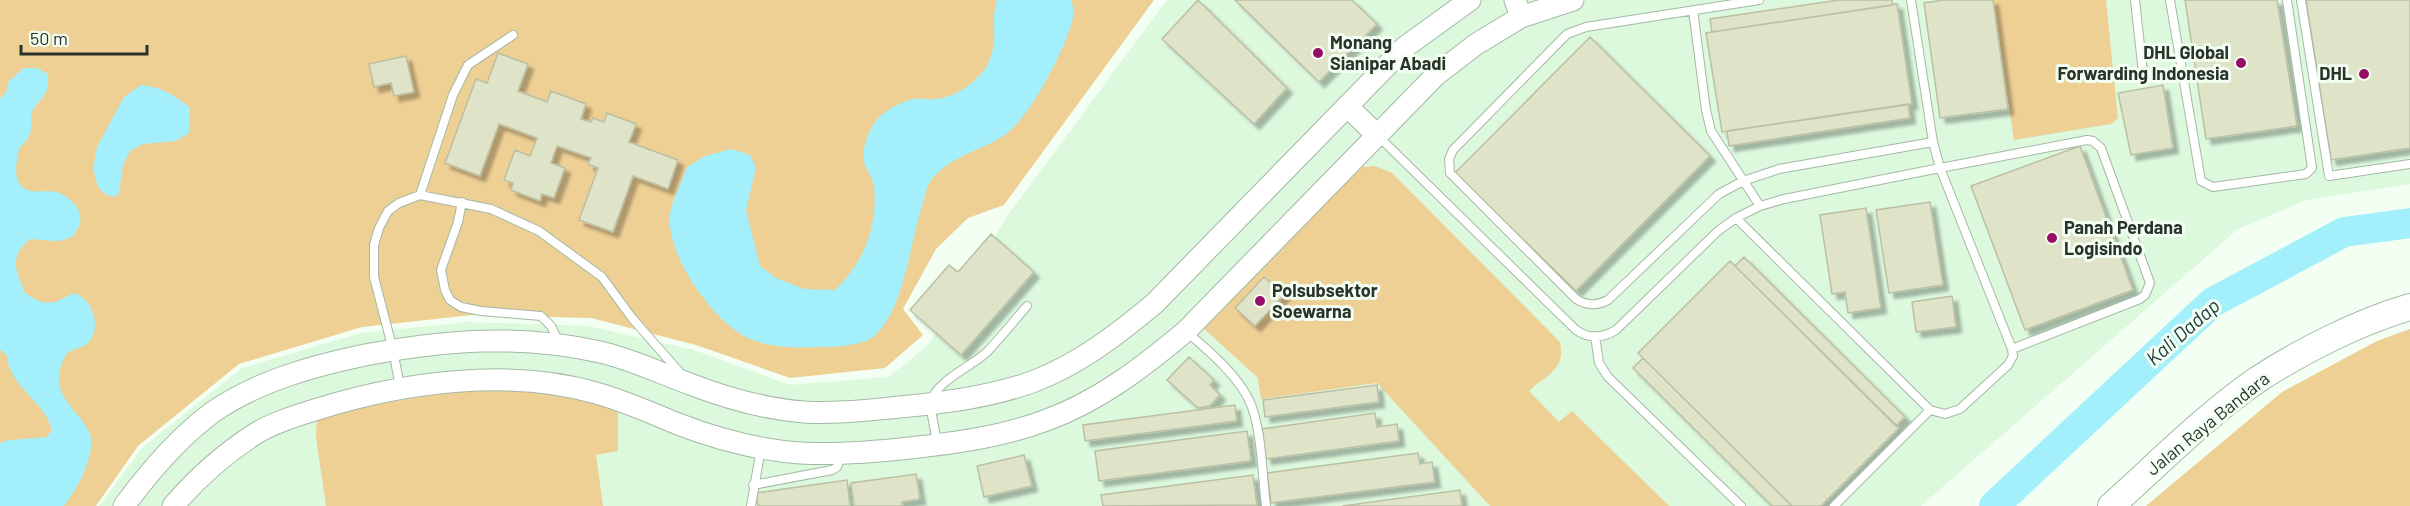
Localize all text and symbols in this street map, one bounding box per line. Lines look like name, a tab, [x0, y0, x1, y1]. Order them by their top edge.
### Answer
scale bar	[21, 18, 147, 56]
text: 50 m	[30, 27, 68, 49]
place label: Monang Sianipar Abadi	[1330, 31, 1446, 74]
place label: DHL Global Forwarding Indonesia	[2057, 41, 2229, 84]
marker: Monang Sianipar Abadi	[1311, 46, 1325, 60]
marker: DHL Global Forwarding Indonesia	[2234, 56, 2248, 70]
place label: DHL	[2319, 62, 2352, 84]
marker: DHL	[2357, 67, 2371, 81]
place label: Panah Perdana Logisindo	[2064, 216, 2183, 259]
marker: Panah Perdana Logisindo	[2045, 231, 2059, 245]
place label: Polsubsektor Soewarna	[1272, 279, 1378, 322]
water label: Kali Dadap	[2141, 293, 2224, 370]
marker: Polsubsektor Soewarna	[1253, 294, 1267, 308]
street label: Jalan Raya Bandara	[2141, 367, 2273, 480]

